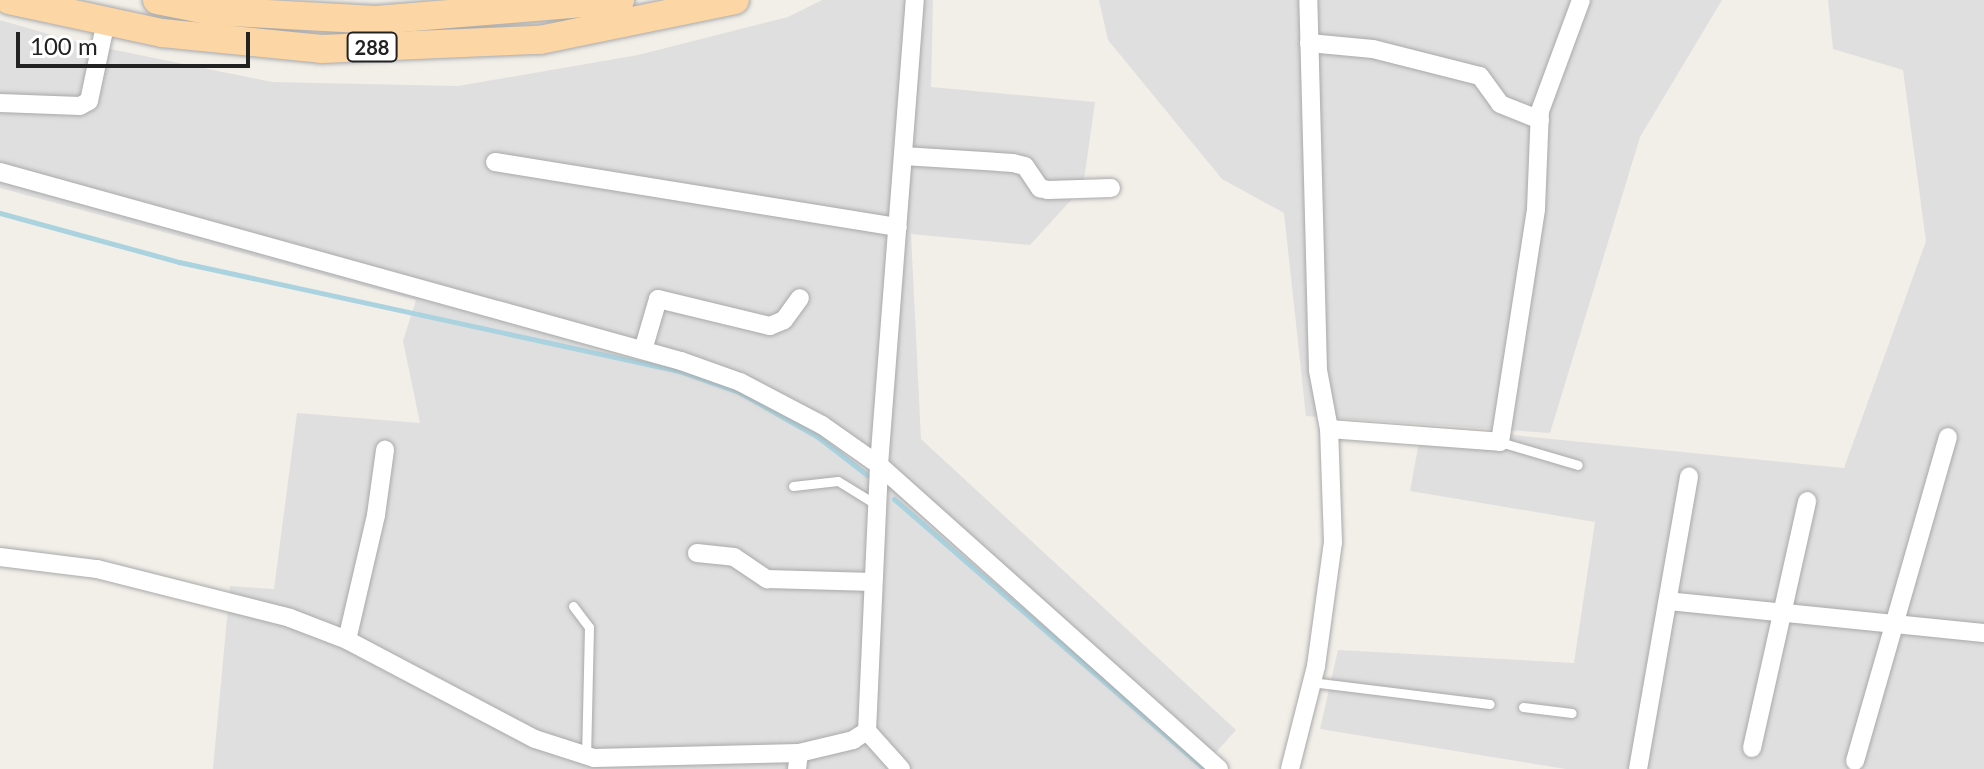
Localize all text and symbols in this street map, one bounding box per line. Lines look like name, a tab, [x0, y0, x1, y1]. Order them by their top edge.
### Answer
scale bar	[20, 16, 254, 66]
text: 100 m	[30, 31, 98, 60]
road number: 288	[346, 31, 398, 63]

